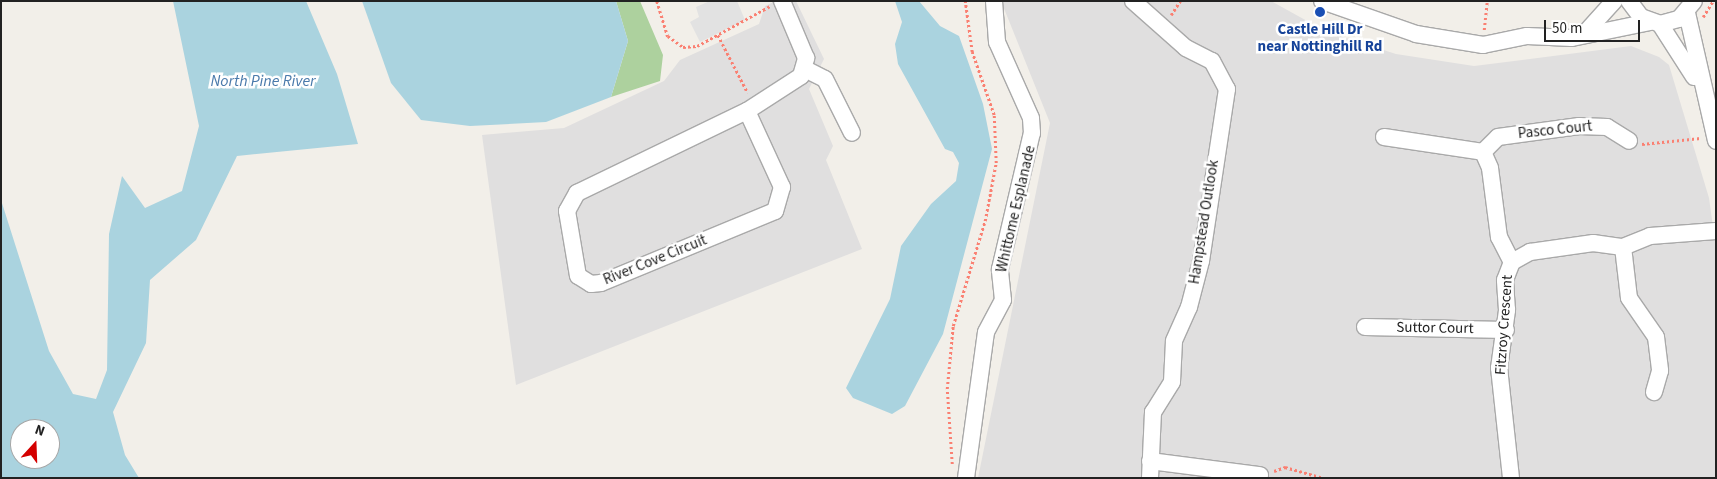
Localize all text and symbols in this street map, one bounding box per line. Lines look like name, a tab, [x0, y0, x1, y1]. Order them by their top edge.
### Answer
marker: Castle Hill Dr near Nottinghill Rd	[1314, 6, 1326, 18]
scale bar	[1547, 10, 1643, 42]
text: 50 m	[1552, 18, 1582, 39]
place label: Castle Hill Dr near Nottinghill Rd	[1258, 20, 1382, 55]
water label: North Pine River	[210, 71, 316, 91]
street label: Pasco Court	[1517, 117, 1593, 143]
street label: Whittome Esplanade	[993, 144, 1039, 274]
street label: Hampstead Outlook	[1185, 158, 1223, 286]
street label: River Cove Circuit	[601, 231, 709, 289]
street label: Fitzroy Crescent	[1492, 274, 1516, 376]
street label: Suttor Court	[1396, 318, 1474, 338]
north arrow	[10, 419, 60, 469]
text: N	[32, 420, 48, 442]

